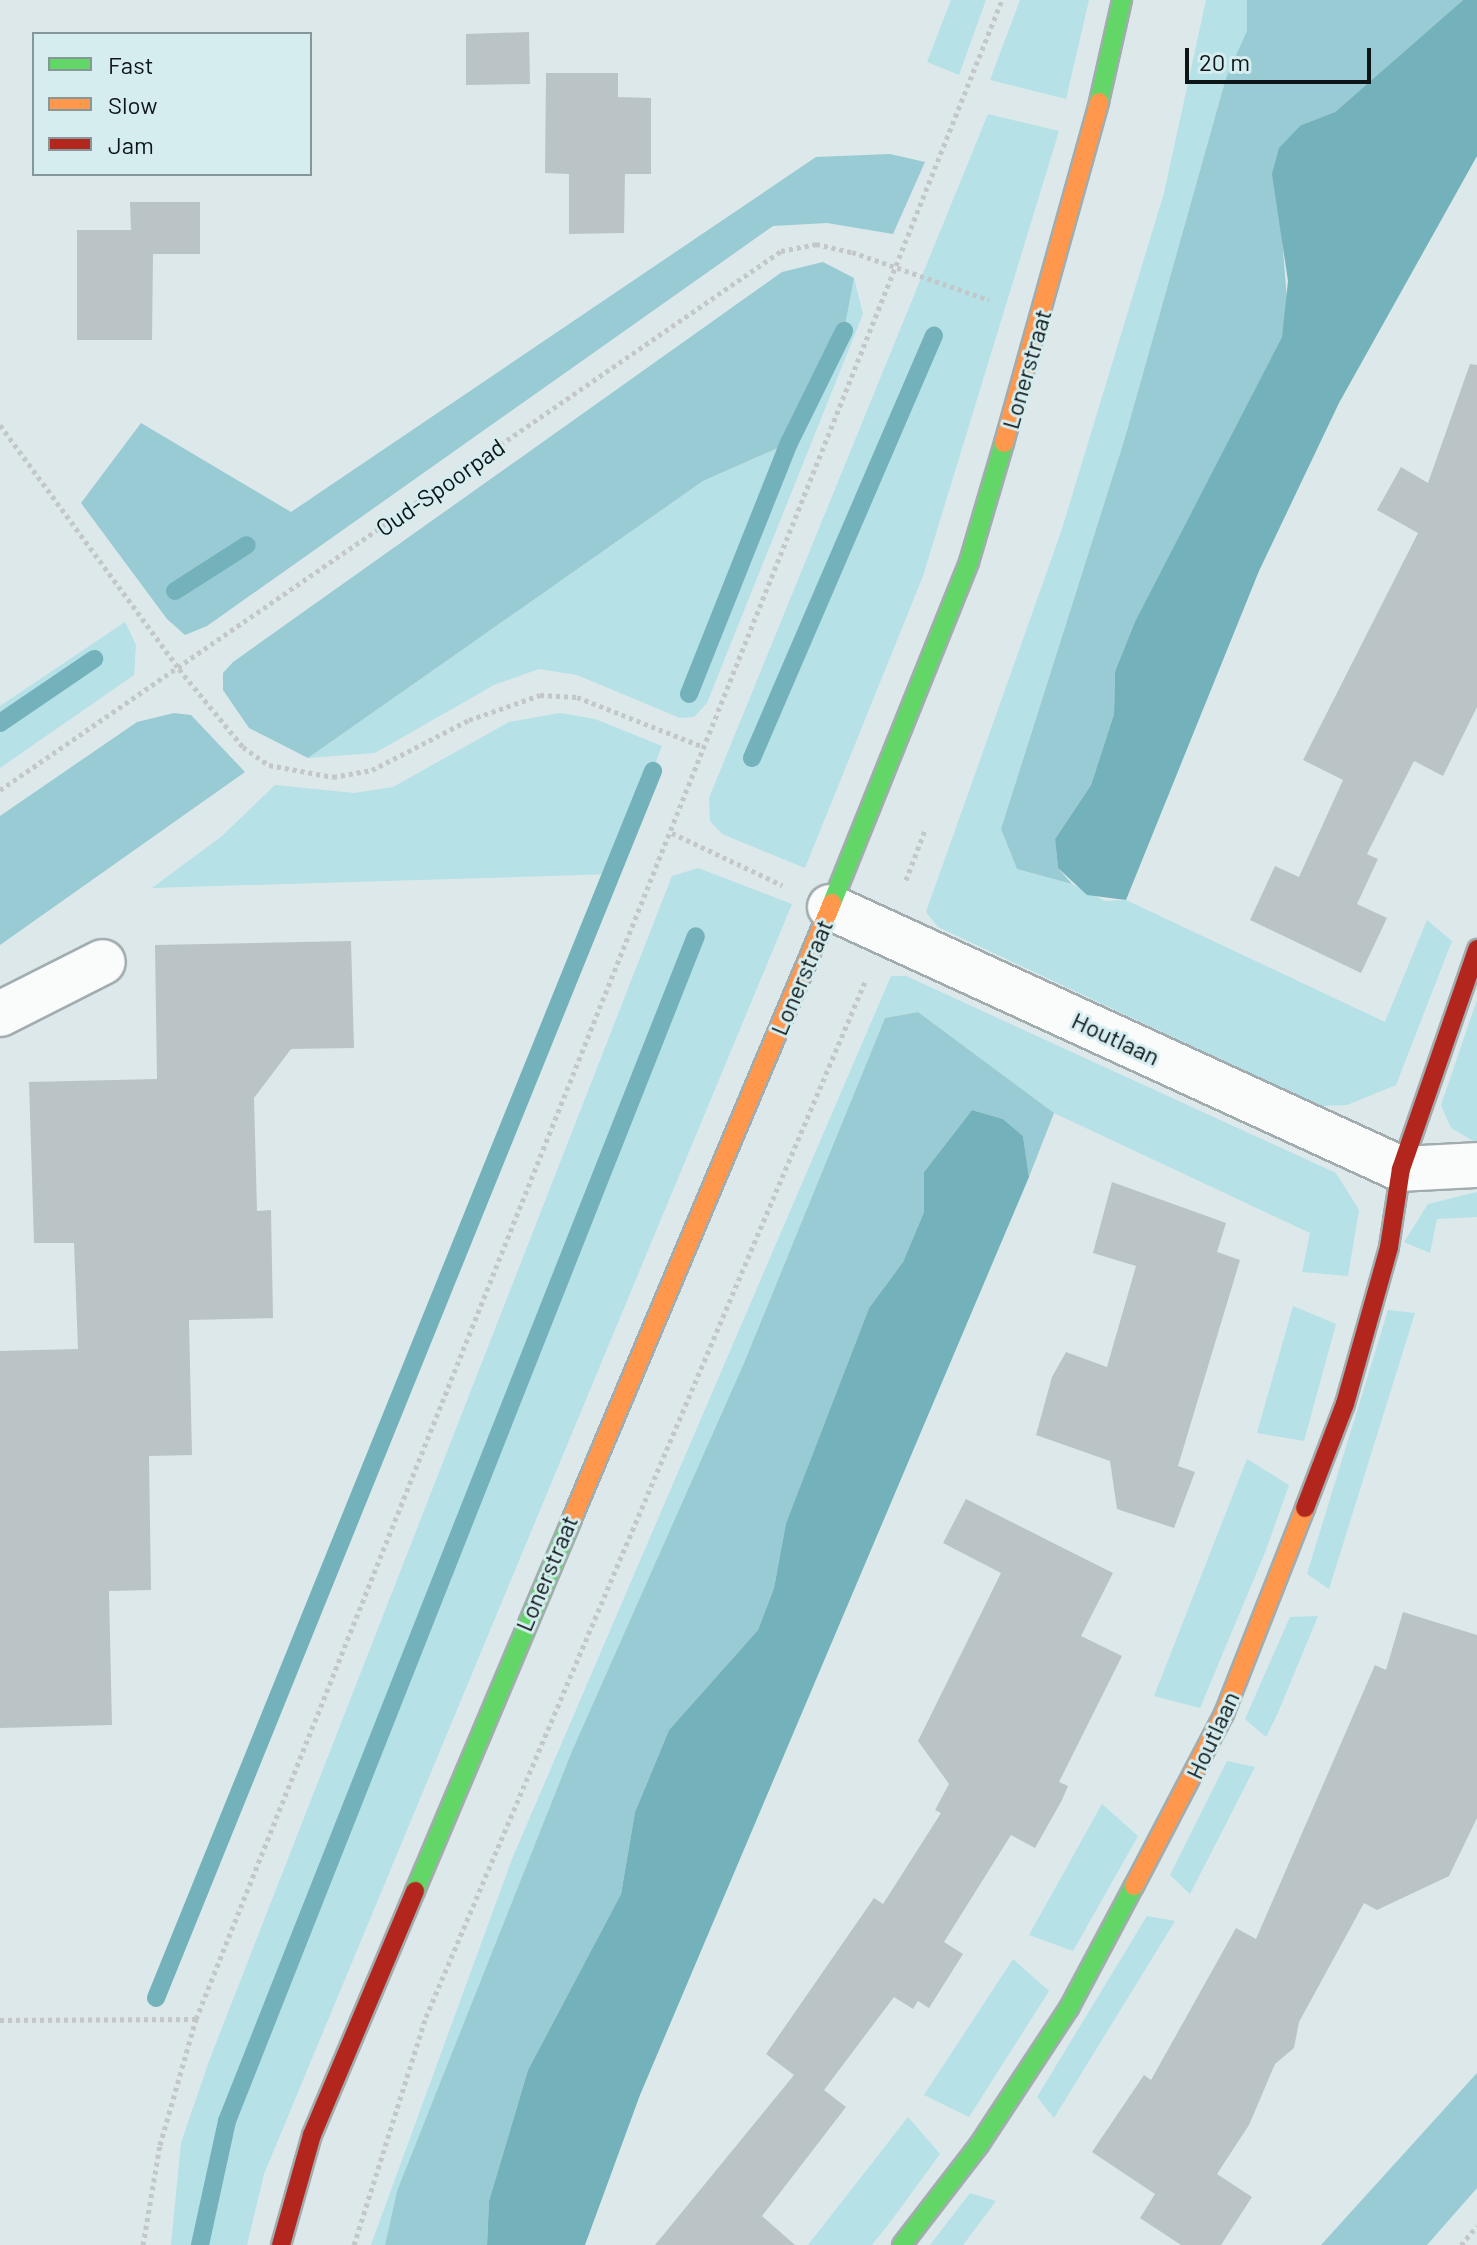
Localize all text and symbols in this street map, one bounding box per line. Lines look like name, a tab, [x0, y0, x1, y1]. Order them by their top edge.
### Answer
legend	[32, 32, 312, 176]
scale bar	[1189, 32, 1375, 82]
text: 20 m	[1199, 47, 1250, 76]
text: Fast	[108, 50, 153, 79]
text: Slow	[108, 90, 157, 119]
text: Jam	[108, 130, 154, 159]
street label: Lonerstraat	[995, 306, 1057, 432]
street label: Oud-Spoorpad	[370, 432, 510, 542]
street label: Lonerstraat	[764, 915, 838, 1039]
street label: Houtlaan	[1068, 1005, 1164, 1071]
street label: Lonerstraat	[509, 1511, 583, 1635]
street label: Houtlaan	[1179, 1687, 1245, 1783]

